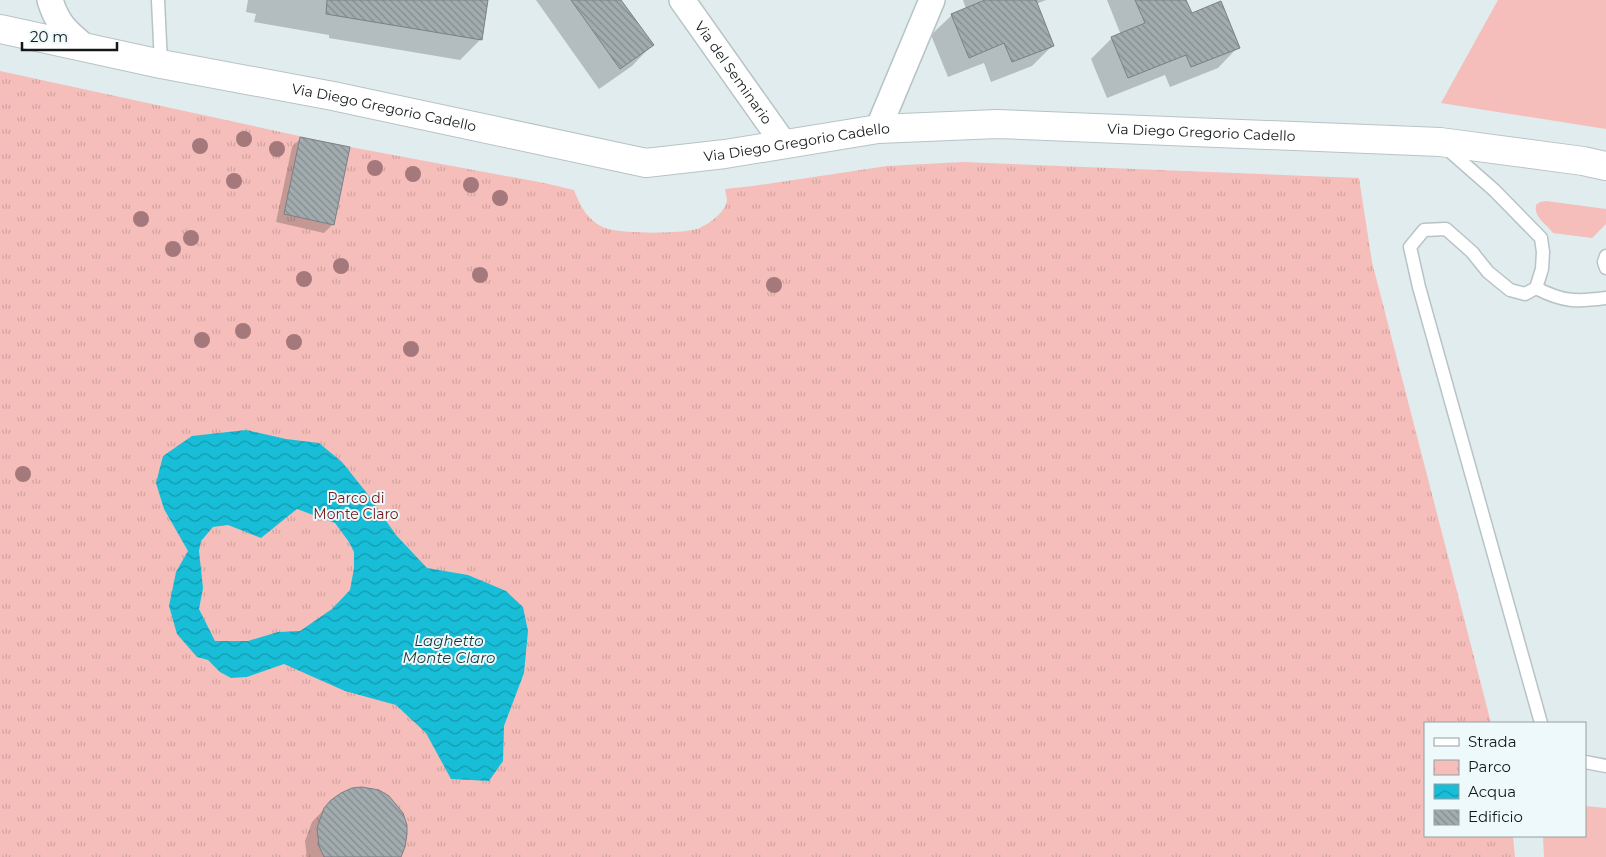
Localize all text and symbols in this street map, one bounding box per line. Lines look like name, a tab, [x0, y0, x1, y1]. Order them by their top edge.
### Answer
street label: Via del Seminario	[691, 18, 776, 128]
scale bar	[22, 20, 118, 52]
text: 20 m	[30, 27, 68, 46]
street label: Via Diego Gregorio Cadello	[290, 79, 478, 136]
street label: Via Diego Gregorio Cadello	[1107, 119, 1296, 145]
street label: Via Diego Gregorio Cadello	[703, 120, 890, 165]
park label: Parco di Monte Claro	[313, 489, 399, 523]
water label: Laghetto Monte Claro	[403, 631, 495, 667]
legend	[1424, 722, 1586, 837]
text: Strada	[1468, 732, 1517, 751]
text: Parco	[1468, 757, 1511, 776]
text: Acqua	[1468, 782, 1516, 801]
text: Edificio	[1468, 807, 1523, 826]

